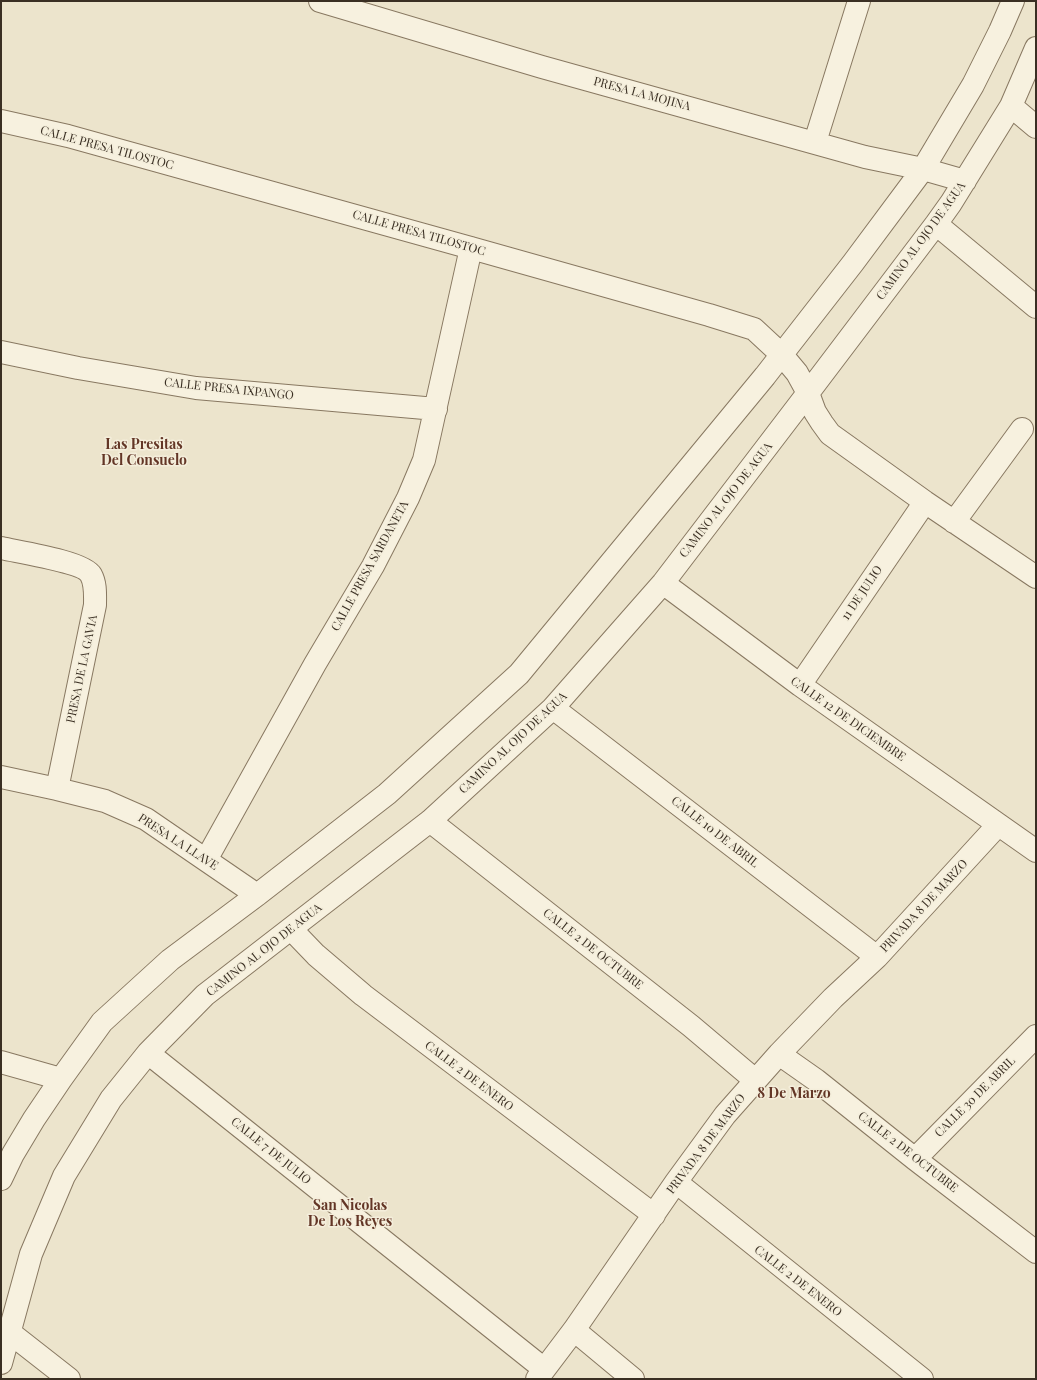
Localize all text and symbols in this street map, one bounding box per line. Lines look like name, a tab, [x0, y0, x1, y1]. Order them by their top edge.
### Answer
street label: PRESA LA MOJINA	[592, 74, 692, 114]
street label: CALLE PRESA TILOSTOC	[39, 123, 175, 173]
street label: CAMINO AL OJO DE AGUA	[873, 179, 969, 303]
street label: CALLE PRESA TILOSTOC	[351, 207, 487, 259]
street label: CALLE PRESA IXPANGO	[163, 375, 295, 403]
district label: Las Presitas Del Consuelo	[101, 437, 187, 470]
street label: CAMINO AL OJO DE AGUA	[676, 439, 776, 561]
street label: CALLE PRESA SARDANETA	[328, 498, 412, 634]
street label: 11 DE JULIO	[838, 563, 886, 623]
street label: PRESA DE LA GAVIA	[64, 614, 100, 724]
street label: CALLE 12 DE DICIEMBRE	[788, 674, 908, 764]
street label: CAMINO AL OJO DE AGUA	[456, 689, 570, 797]
street label: CALLE 10 DE ABRIL	[668, 793, 762, 871]
street label: PRESA LA LLAVE	[135, 811, 221, 873]
street label: PRIVADA 8 DE MARZO	[877, 857, 971, 955]
street label: CAMINO AL OJO DE AGUA	[203, 900, 325, 1000]
street label: CALLE 2 DE OCTUBRE	[540, 906, 646, 992]
street label: CALLE 2 DE ENERO	[422, 1038, 516, 1114]
street label: CALLE 30 DE ABRIL	[932, 1054, 1018, 1140]
district label: 8 De Marzo	[757, 1086, 831, 1102]
street label: PRIVADA 8 DE MARZO	[664, 1091, 748, 1197]
street label: CALLE 2 DE OCTUBRE	[855, 1109, 961, 1195]
street label: CALLE 7 DE JULIO	[228, 1114, 314, 1188]
district label: San Nicolas De Los Reyes	[308, 1198, 392, 1230]
street label: CALLE 2 DE ENERO	[751, 1242, 845, 1320]

